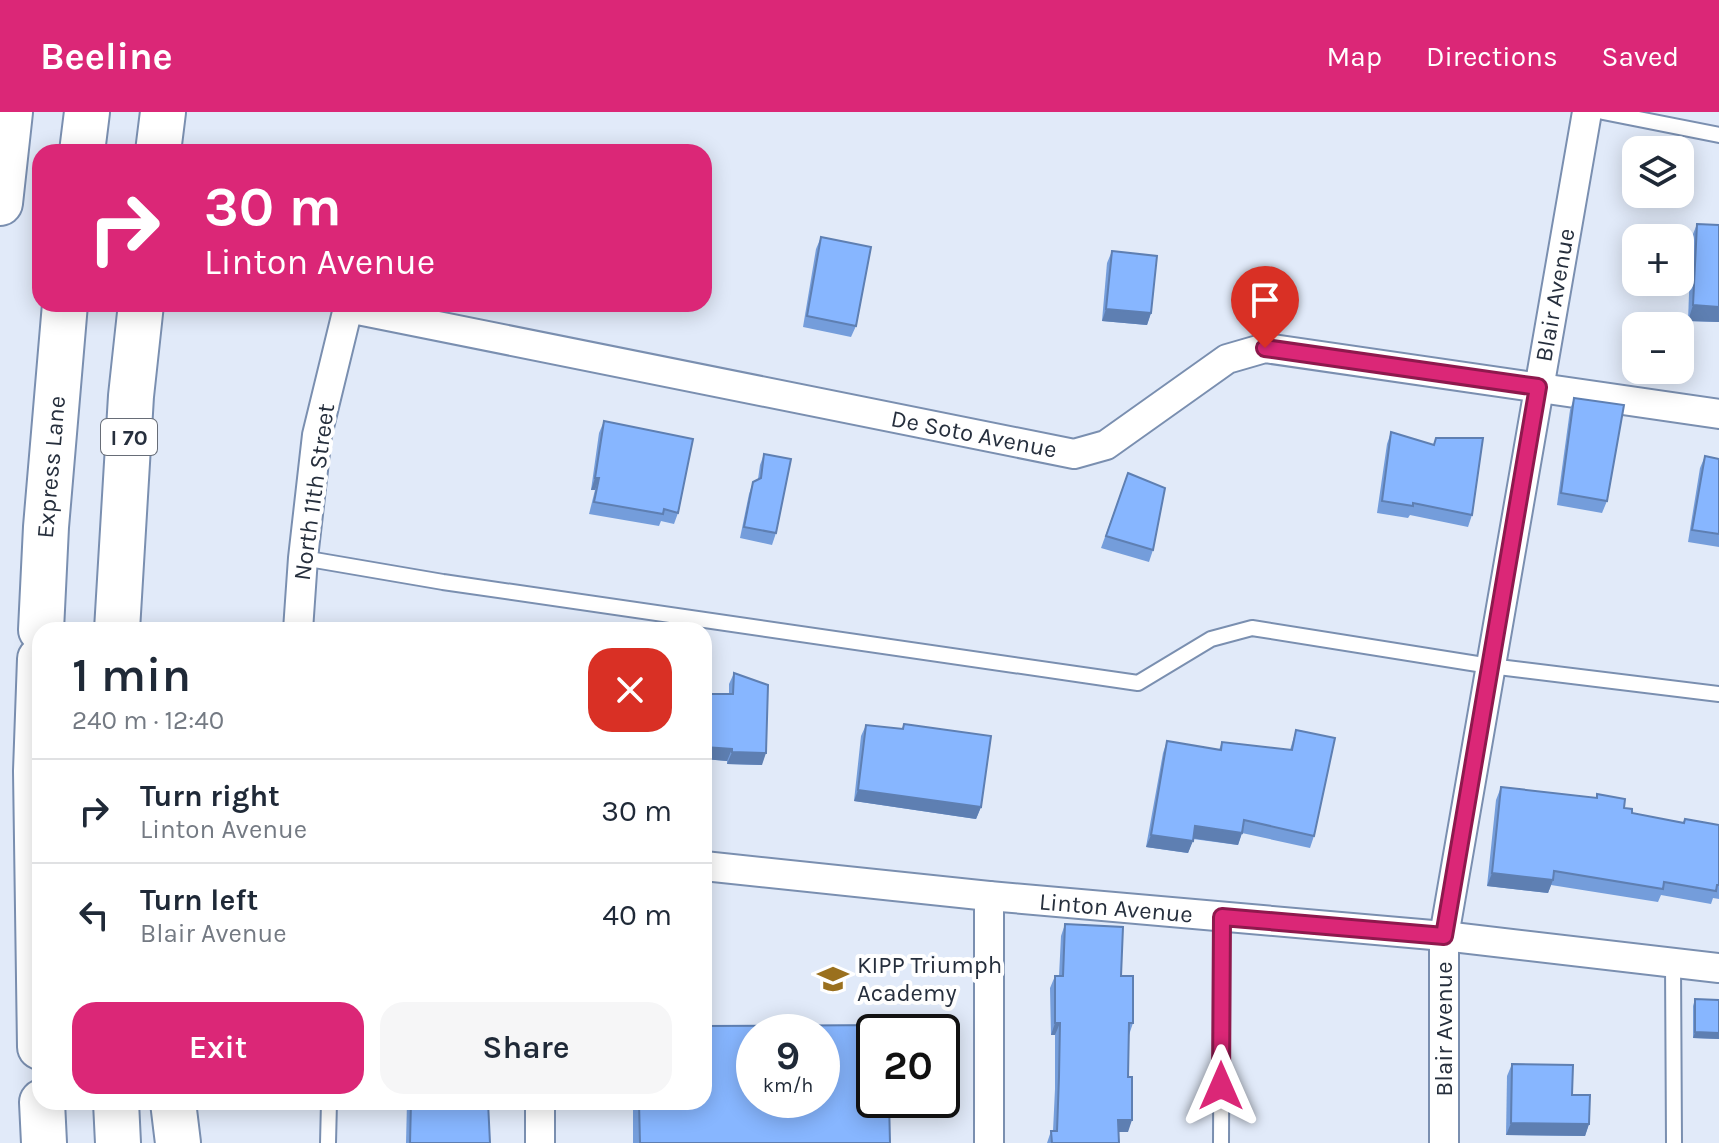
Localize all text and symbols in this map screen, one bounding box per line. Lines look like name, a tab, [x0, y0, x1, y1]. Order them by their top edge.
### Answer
text: Beeline	[40, 34, 173, 79]
text: Map	[1327, 40, 1382, 73]
text: Directions	[1426, 40, 1558, 73]
text: Saved	[1602, 40, 1679, 73]
map controls	[1622, 136, 1694, 384]
button: layers	[1622, 136, 1694, 208]
text: 30 m	[204, 174, 342, 239]
icon: right	[72, 176, 176, 280]
button: +	[1622, 224, 1694, 296]
street label: Blair Avenue	[1529, 226, 1581, 364]
text: Linton Avenue	[204, 241, 435, 283]
pin	[1231, 266, 1299, 348]
icon: arrive	[1243, 278, 1287, 322]
button: −	[1622, 312, 1694, 384]
street label: Express Lane	[31, 395, 71, 539]
street label: North 11th Street	[288, 402, 340, 582]
street label: De Soto Avenue	[889, 404, 1059, 464]
road number: I 70	[101, 419, 157, 455]
text: 1 min	[72, 647, 191, 703]
button: close	[588, 648, 672, 732]
text: 240 m · 12:40	[72, 705, 224, 736]
text: Turn right	[140, 778, 280, 814]
icon: right	[72, 789, 116, 833]
text: 30 m	[601, 793, 672, 829]
text: Linton Avenue	[140, 814, 307, 845]
text: Turn left	[140, 882, 258, 918]
street label: Linton Avenue	[1038, 887, 1194, 929]
icon: left	[72, 893, 116, 937]
text: 40 m	[602, 897, 672, 933]
text: Blair Avenue	[140, 918, 287, 949]
place label: KIPP Triumph Academy	[857, 951, 1002, 1007]
street label: Blair Avenue	[1430, 961, 1458, 1097]
school or university icon: KIPP Triumph Academy	[816, 962, 850, 996]
button: Exit	[72, 1002, 364, 1094]
button: Share	[380, 1002, 672, 1094]
speed limit sign: 20	[856, 1014, 960, 1118]
text: 9	[776, 1032, 800, 1079]
position arrow	[1179, 1044, 1263, 1128]
text: km/h	[763, 1074, 813, 1097]

